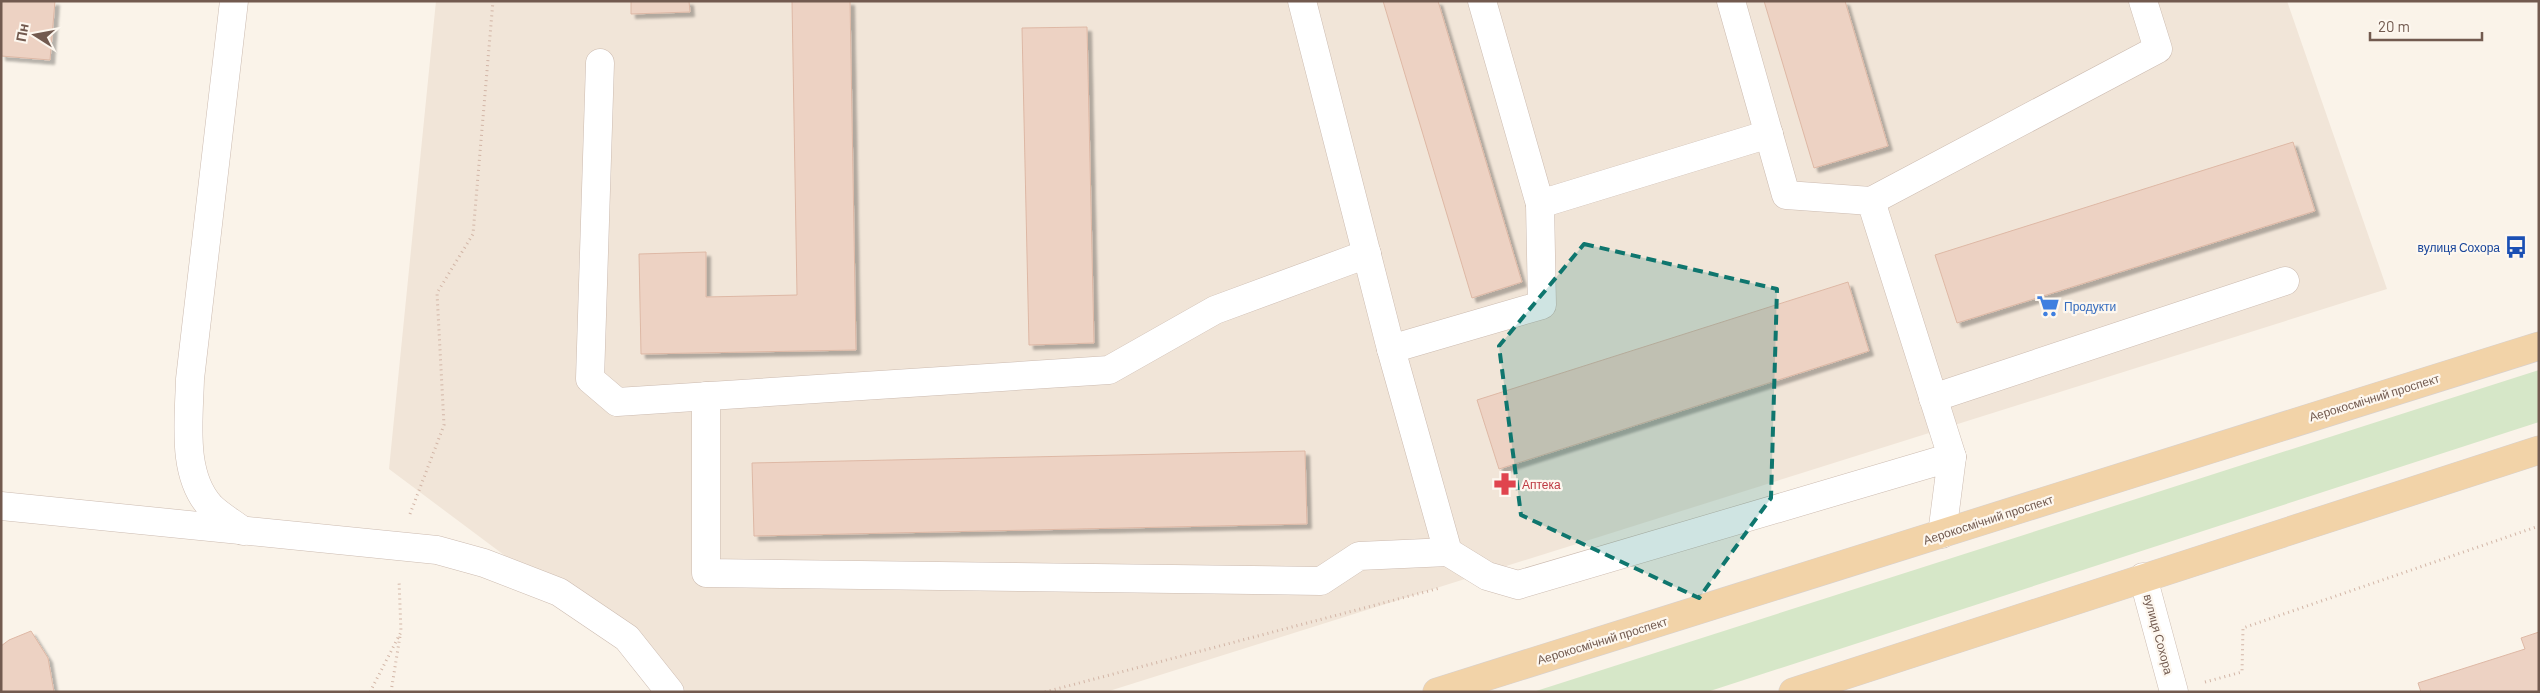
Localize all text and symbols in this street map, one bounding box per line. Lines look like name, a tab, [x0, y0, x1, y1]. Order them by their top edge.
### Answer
north arrow	[10, 10, 60, 60]
scale bar	[2370, 10, 2482, 42]
text: 20 m	[2378, 17, 2410, 35]
text: Пн	[12, 22, 32, 43]
bus stop icon: вулиця Сохора	[2503, 234, 2529, 260]
place label: вулиця Сохора	[2418, 240, 2500, 255]
supermarket icon: Продукти	[2035, 293, 2061, 319]
place label: Продукти	[2064, 299, 2116, 314]
street label: Аерокосмічний проспект	[2307, 370, 2442, 424]
pharmacy icon: Аптека	[1492, 471, 1518, 497]
place label: Аптека	[1522, 477, 1561, 491]
street label: Аерокосмічний проспект	[1921, 491, 2055, 548]
street label: вулиця Сохора	[2141, 592, 2177, 676]
street label: Аерокосмічний проспект	[1535, 613, 1670, 667]

